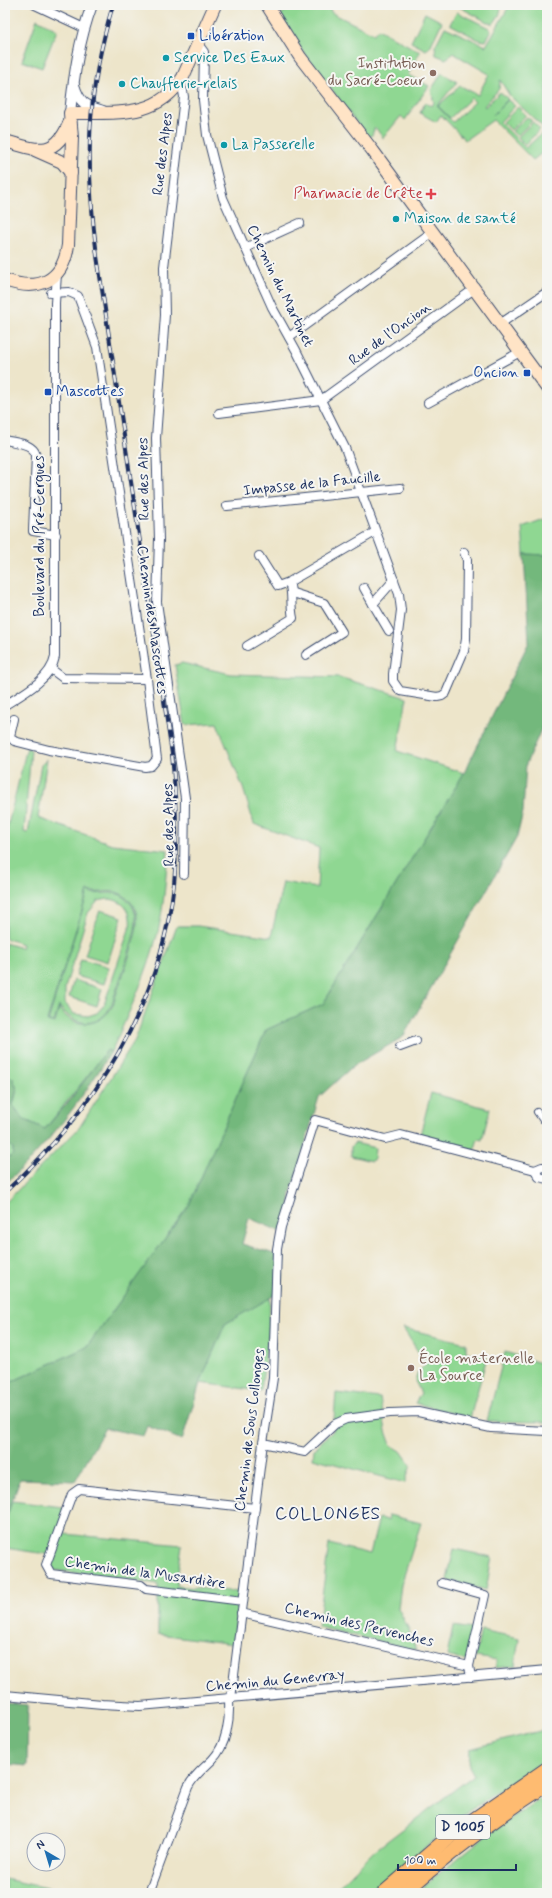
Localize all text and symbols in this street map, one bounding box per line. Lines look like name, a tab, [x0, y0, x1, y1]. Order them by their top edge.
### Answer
place label: Libération	[199, 26, 264, 46]
marker: Libération	[186, 31, 196, 41]
place label: Service Des Eaux	[174, 48, 285, 68]
marker: Service Des Eaux	[161, 53, 171, 63]
place label: Institution du Sacré-Coeur	[328, 54, 425, 91]
marker: Institution du Sacré-Coeur	[428, 68, 438, 78]
place label: Chaufferie-relais	[130, 74, 237, 94]
marker: Chaufferie-relais	[117, 79, 127, 89]
street label: Rue des Alpes	[148, 111, 178, 197]
place label: La Passerelle	[232, 135, 315, 155]
marker: La Passerelle	[219, 140, 229, 150]
place label: Pharmacie de Crête	[294, 184, 423, 204]
marker: Pharmacie de Crête	[426, 189, 436, 199]
place label: Maison de santé	[404, 209, 516, 229]
marker: Maison de santé	[391, 214, 401, 224]
street label: Chemin du Martinet	[242, 222, 318, 351]
street label: Rue de l'Oncion	[345, 297, 435, 371]
place label: Oncion	[473, 363, 519, 383]
marker: Oncion	[522, 368, 532, 378]
place label: Mascottes	[56, 382, 124, 402]
marker: Mascottes	[43, 387, 53, 397]
street label: Rue des Alpes	[133, 437, 155, 521]
street label: Boulevard du Pré-Cergues	[30, 455, 51, 617]
street label: Impasse de la Faucille	[242, 467, 382, 501]
street label: Chemin des Mascottes	[132, 544, 172, 696]
street label: Rue des Alpes	[158, 783, 180, 867]
street label: Chemin de Sous Collonges	[230, 1347, 271, 1513]
place label: École maternelle La Source	[419, 1348, 534, 1386]
marker: École maternelle La Source	[406, 1363, 416, 1373]
district label: COLLONGES	[275, 1503, 381, 1525]
street label: Chemin de la Musardière	[63, 1552, 227, 1594]
street label: Chemin des Pervenches	[282, 1598, 436, 1652]
street label: Chemin du Genevray	[205, 1665, 345, 1697]
road number: D 1005	[436, 1815, 490, 1839]
north arrow	[26, 1832, 66, 1872]
text: N	[33, 1837, 48, 1853]
scale bar	[398, 1846, 516, 1872]
text: 100 m	[404, 1853, 436, 1869]

